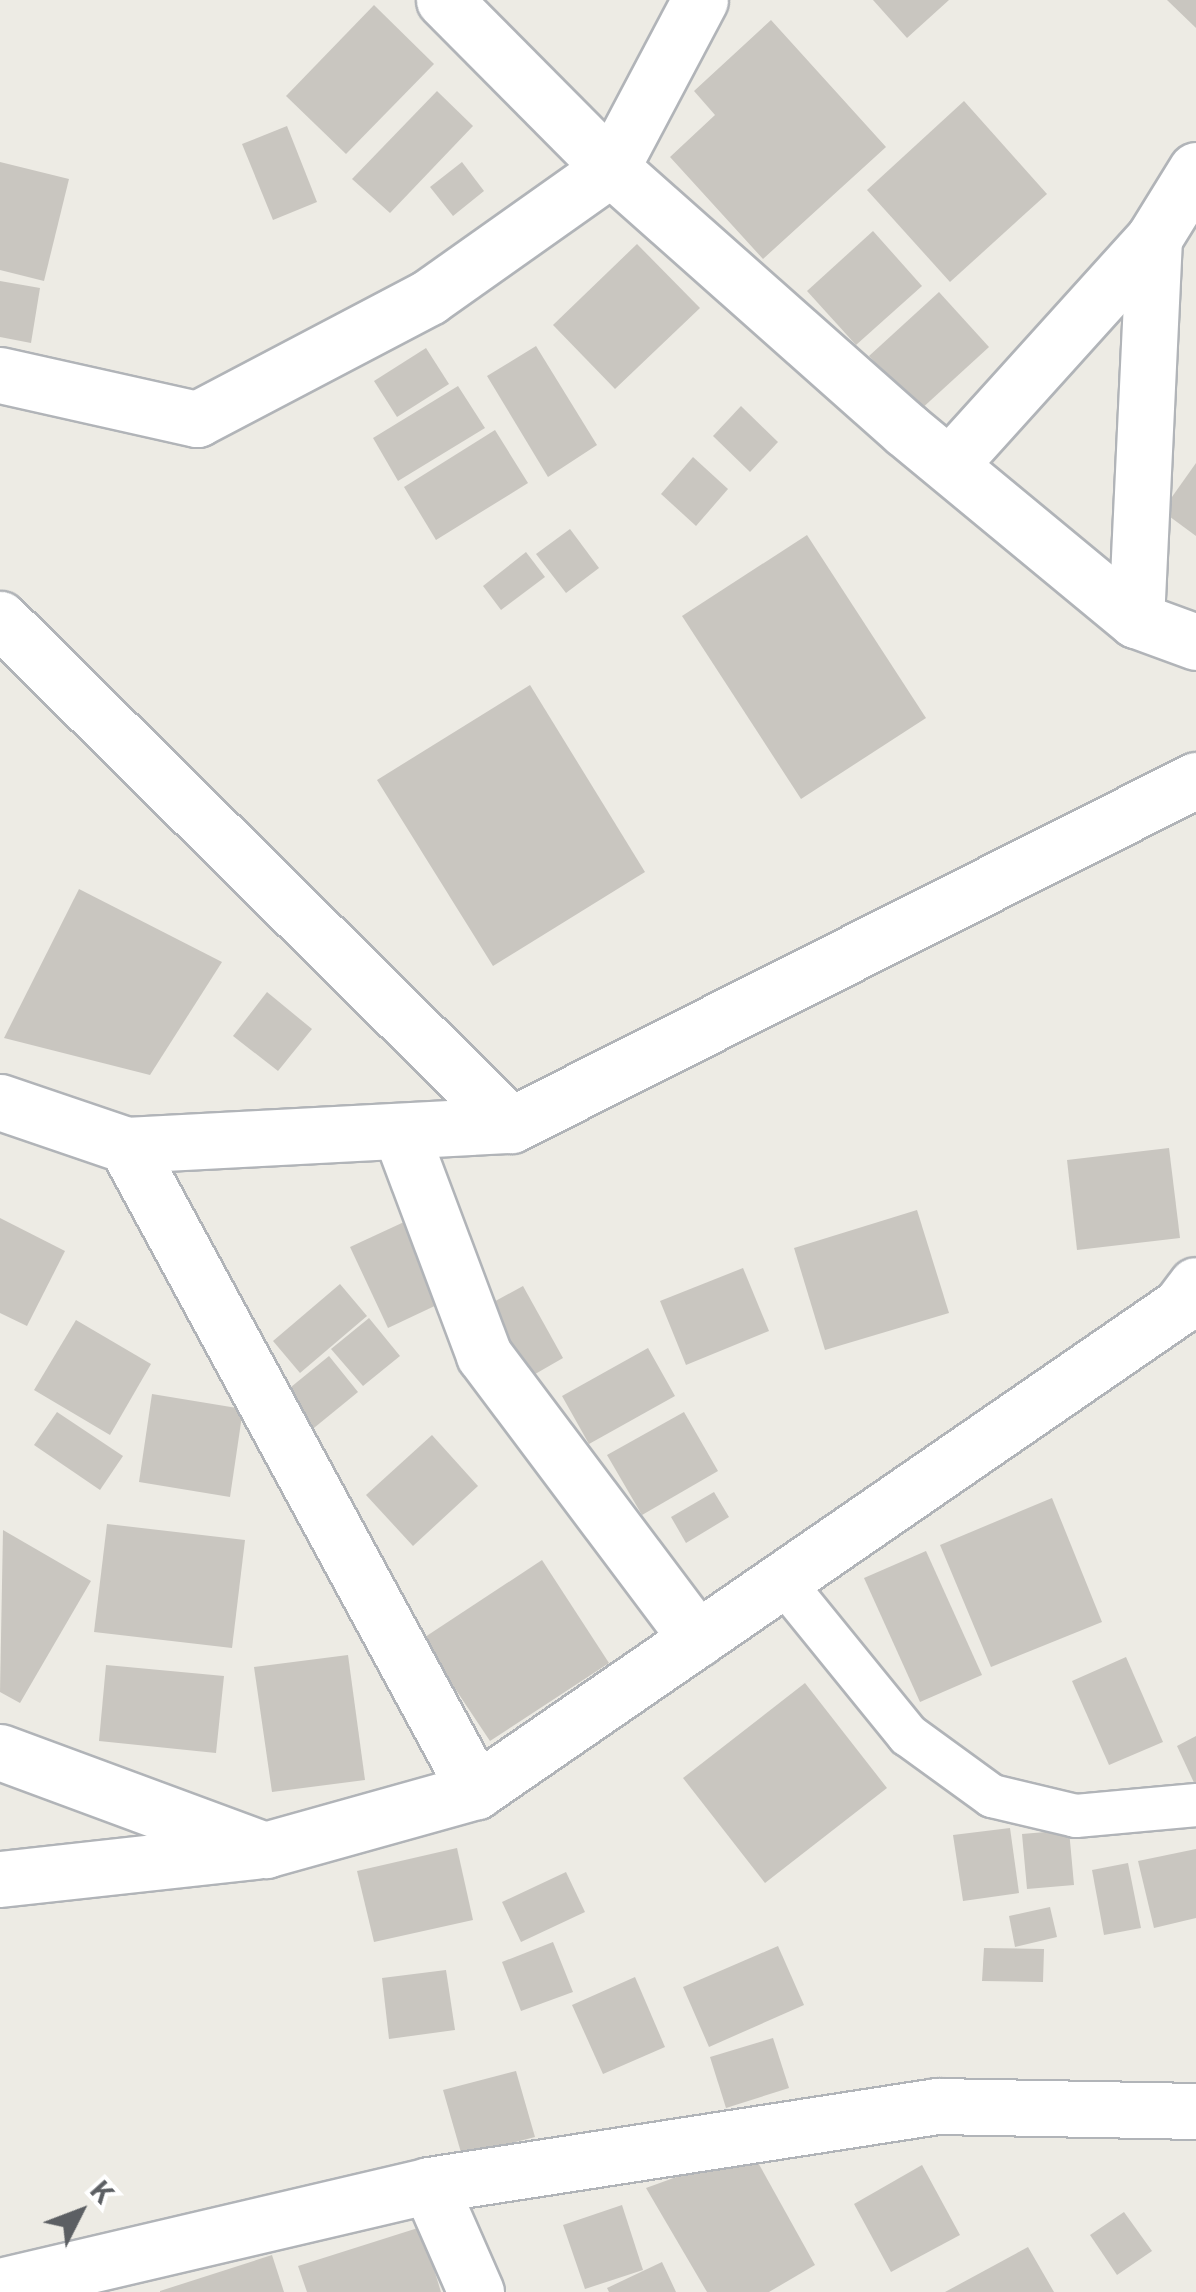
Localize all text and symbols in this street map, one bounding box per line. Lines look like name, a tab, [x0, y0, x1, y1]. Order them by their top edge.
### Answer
north arrow	[30, 2162, 130, 2262]
text: K	[82, 2172, 123, 2211]

